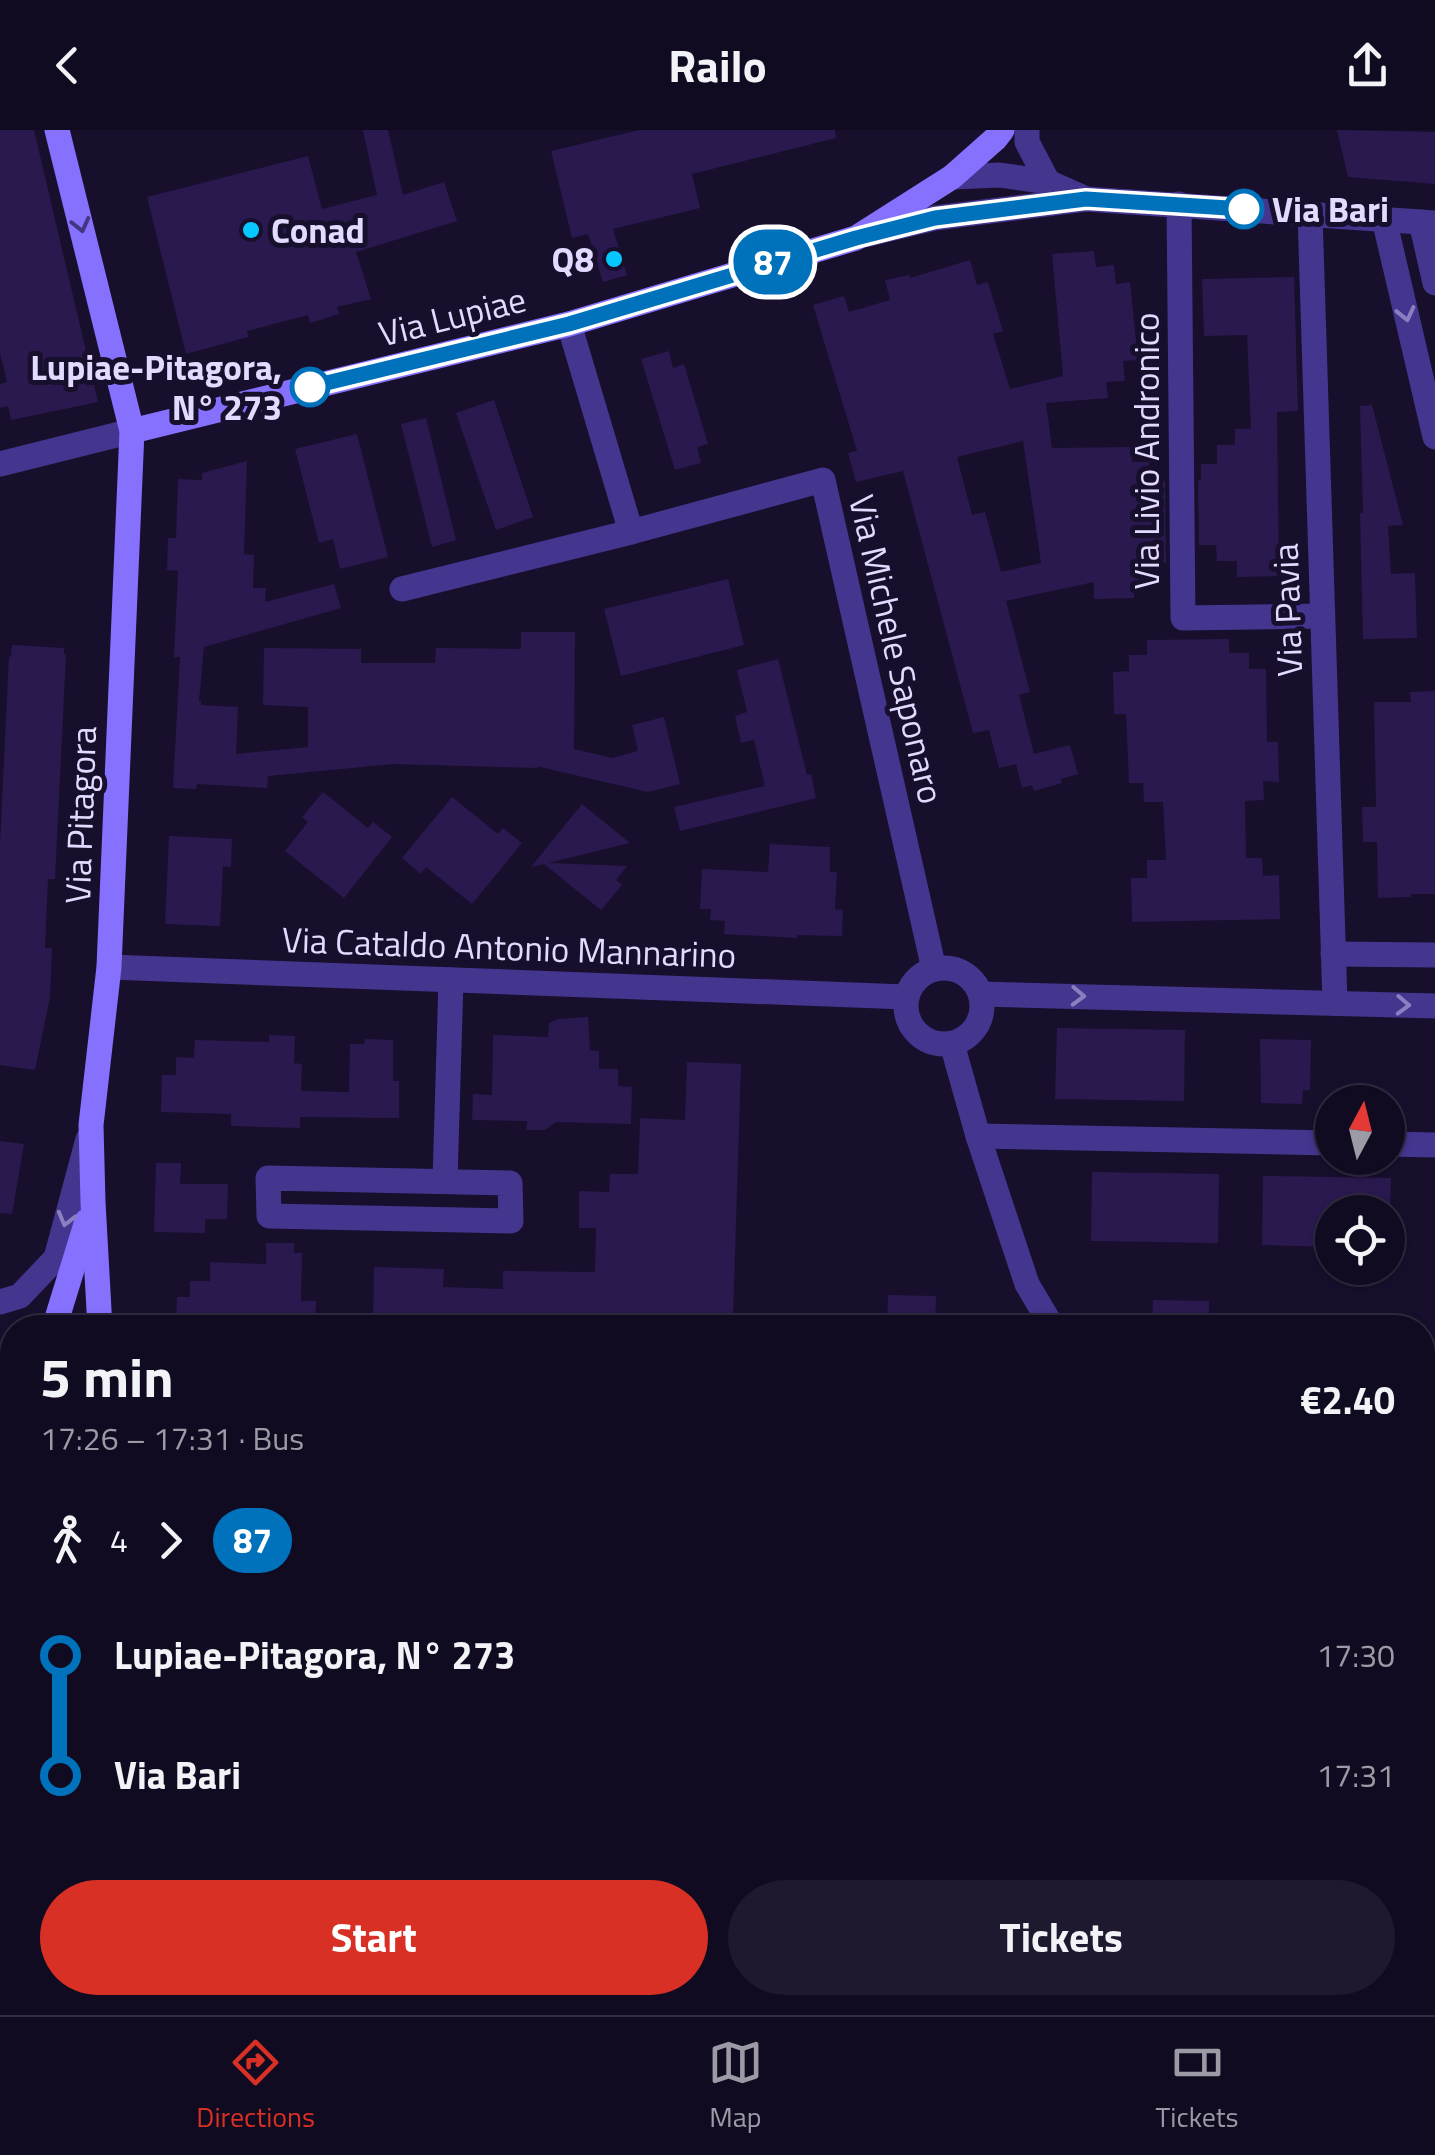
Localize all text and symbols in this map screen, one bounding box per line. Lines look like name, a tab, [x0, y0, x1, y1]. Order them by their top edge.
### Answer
text: Railo	[668, 31, 767, 99]
icon: back	[40, 38, 95, 93]
icon: share	[1340, 38, 1395, 93]
place label: Via Bari	[1272, 182, 1389, 236]
marker: Via Bari	[1225, 190, 1263, 228]
place label: Conad	[271, 203, 365, 257]
one-way arrow	[69, 216, 90, 233]
marker: Conad	[240, 219, 262, 241]
line badge: 87	[728, 230, 818, 294]
place label: Q8	[552, 232, 594, 286]
text: 87	[753, 235, 793, 289]
marker: Q8	[603, 248, 625, 270]
street label: Via Lupiae	[373, 272, 531, 360]
one-way arrow	[1394, 305, 1415, 322]
street label: Via Livio Andronico	[1119, 313, 1173, 589]
place label: Lupiae-Pitagora, N° 273	[30, 340, 282, 434]
marker: Lupiae-Pitagora, N° 273	[291, 368, 329, 406]
street label: Via Michele Saponaro	[835, 489, 959, 809]
street label: Via Pavia	[1258, 542, 1316, 678]
street label: Via Pitagora	[50, 725, 110, 905]
street label: Via Cataldo Antonio Mannarino	[281, 912, 737, 982]
one-way arrow	[1070, 986, 1086, 1007]
one-way arrow	[1395, 995, 1411, 1016]
north arrow	[1315, 1085, 1405, 1175]
map controls	[1315, 1085, 1405, 1285]
button: locate	[1315, 1195, 1405, 1285]
one-way arrow	[57, 1210, 78, 1227]
text: 5 min	[40, 1335, 174, 1418]
text: €2.40	[1300, 1371, 1395, 1429]
text: 17:26 – 17:31 · Bus	[40, 1414, 304, 1462]
icon: walk	[40, 1513, 95, 1568]
icon: forward	[143, 1513, 198, 1568]
text: 87	[233, 1513, 272, 1567]
text: 4	[110, 1516, 128, 1564]
text: Lupiae-Pitagora, N° 273	[114, 1626, 515, 1684]
text: 17:30	[1316, 1631, 1395, 1679]
text: Via Bari	[114, 1746, 241, 1804]
text: 17:31	[1316, 1751, 1395, 1799]
button: Start	[40, 1880, 708, 1995]
button: Tickets	[728, 1880, 1395, 1995]
tab: Directions	[196, 2035, 315, 2138]
tab: Map	[708, 2035, 763, 2138]
tab: Tickets	[1156, 2035, 1239, 2138]

